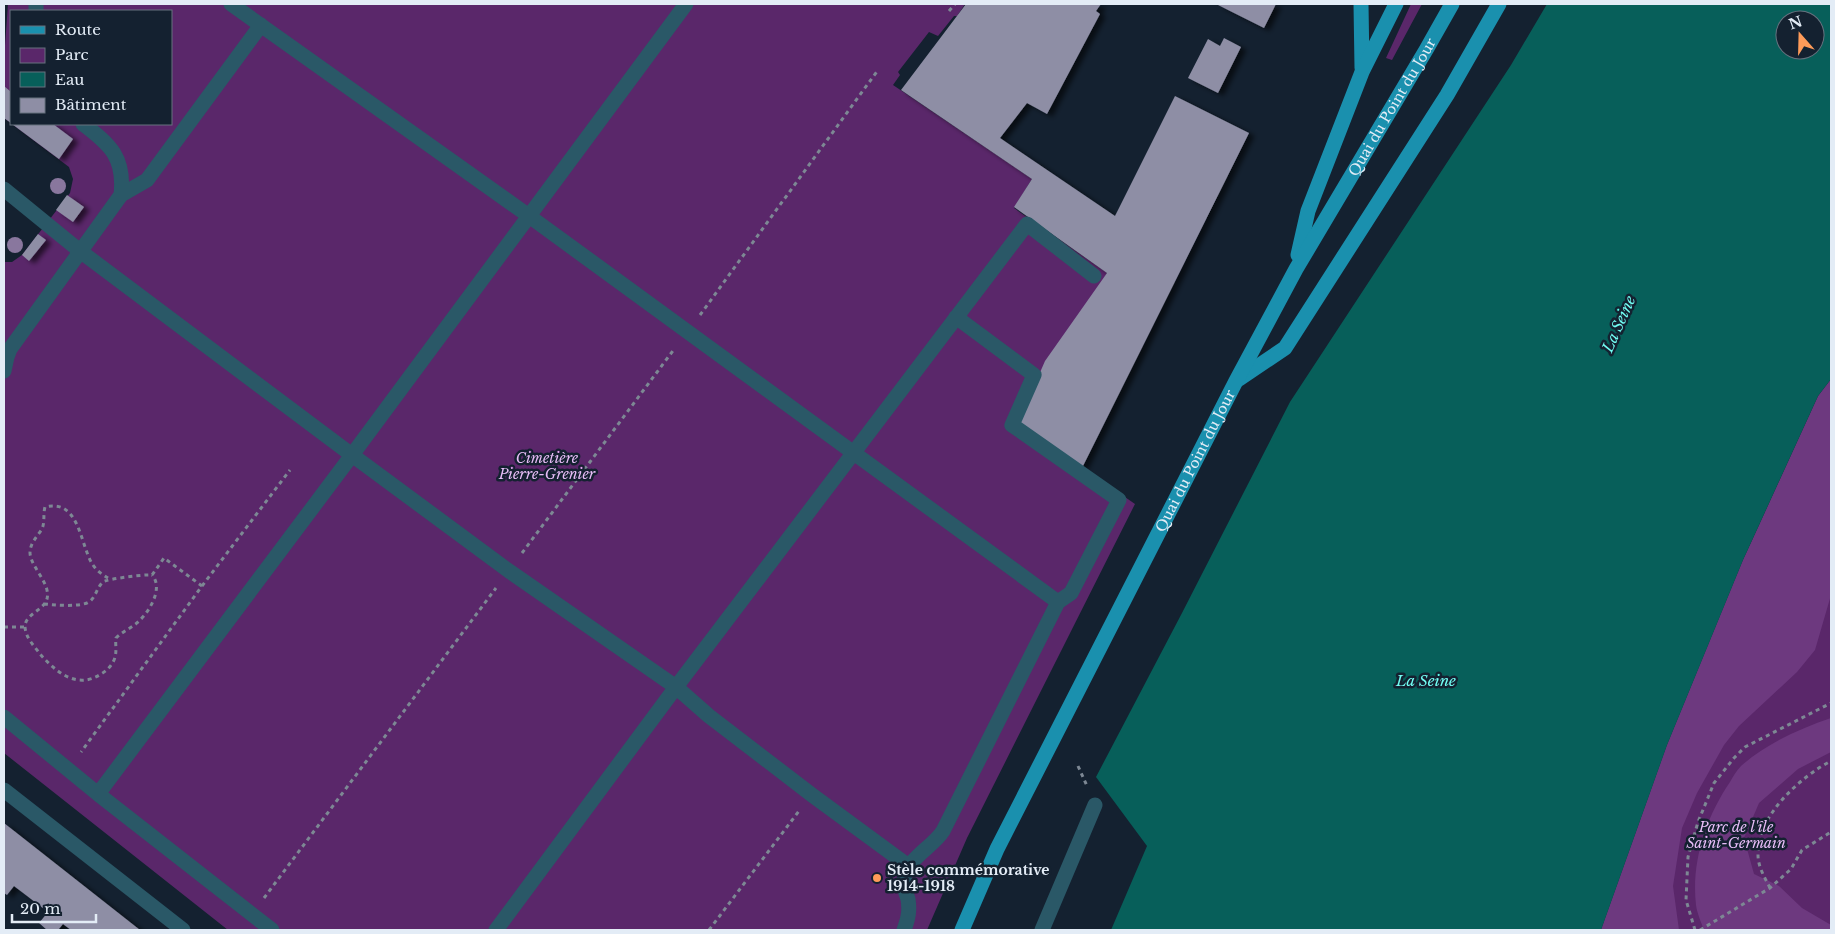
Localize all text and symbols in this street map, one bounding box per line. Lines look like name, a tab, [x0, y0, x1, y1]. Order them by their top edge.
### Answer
legend	[10, 10, 172, 125]
north arrow	[1775, 10, 1825, 60]
text: N	[1786, 12, 1805, 33]
text: Route	[55, 20, 101, 39]
street label: Quai du Point du Jour	[1344, 35, 1440, 179]
text: Parc	[55, 45, 88, 64]
text: Eau	[55, 70, 84, 89]
text: Bâtiment	[55, 95, 127, 114]
water label: La Seine	[1597, 292, 1639, 356]
street label: Quai du Point du Jour	[1151, 386, 1239, 535]
park label: Cimetière Pierre-Grenier	[498, 449, 596, 483]
water label: La Seine	[1395, 671, 1456, 690]
park label: Parc de l'île Saint-Germain	[1686, 818, 1786, 852]
place label: Stèle commémorative 1914-1918	[887, 861, 1050, 895]
marker: Stèle commémorative 1914-1918	[871, 872, 883, 884]
scale bar	[12, 892, 96, 924]
text: 20 m	[20, 899, 60, 918]

